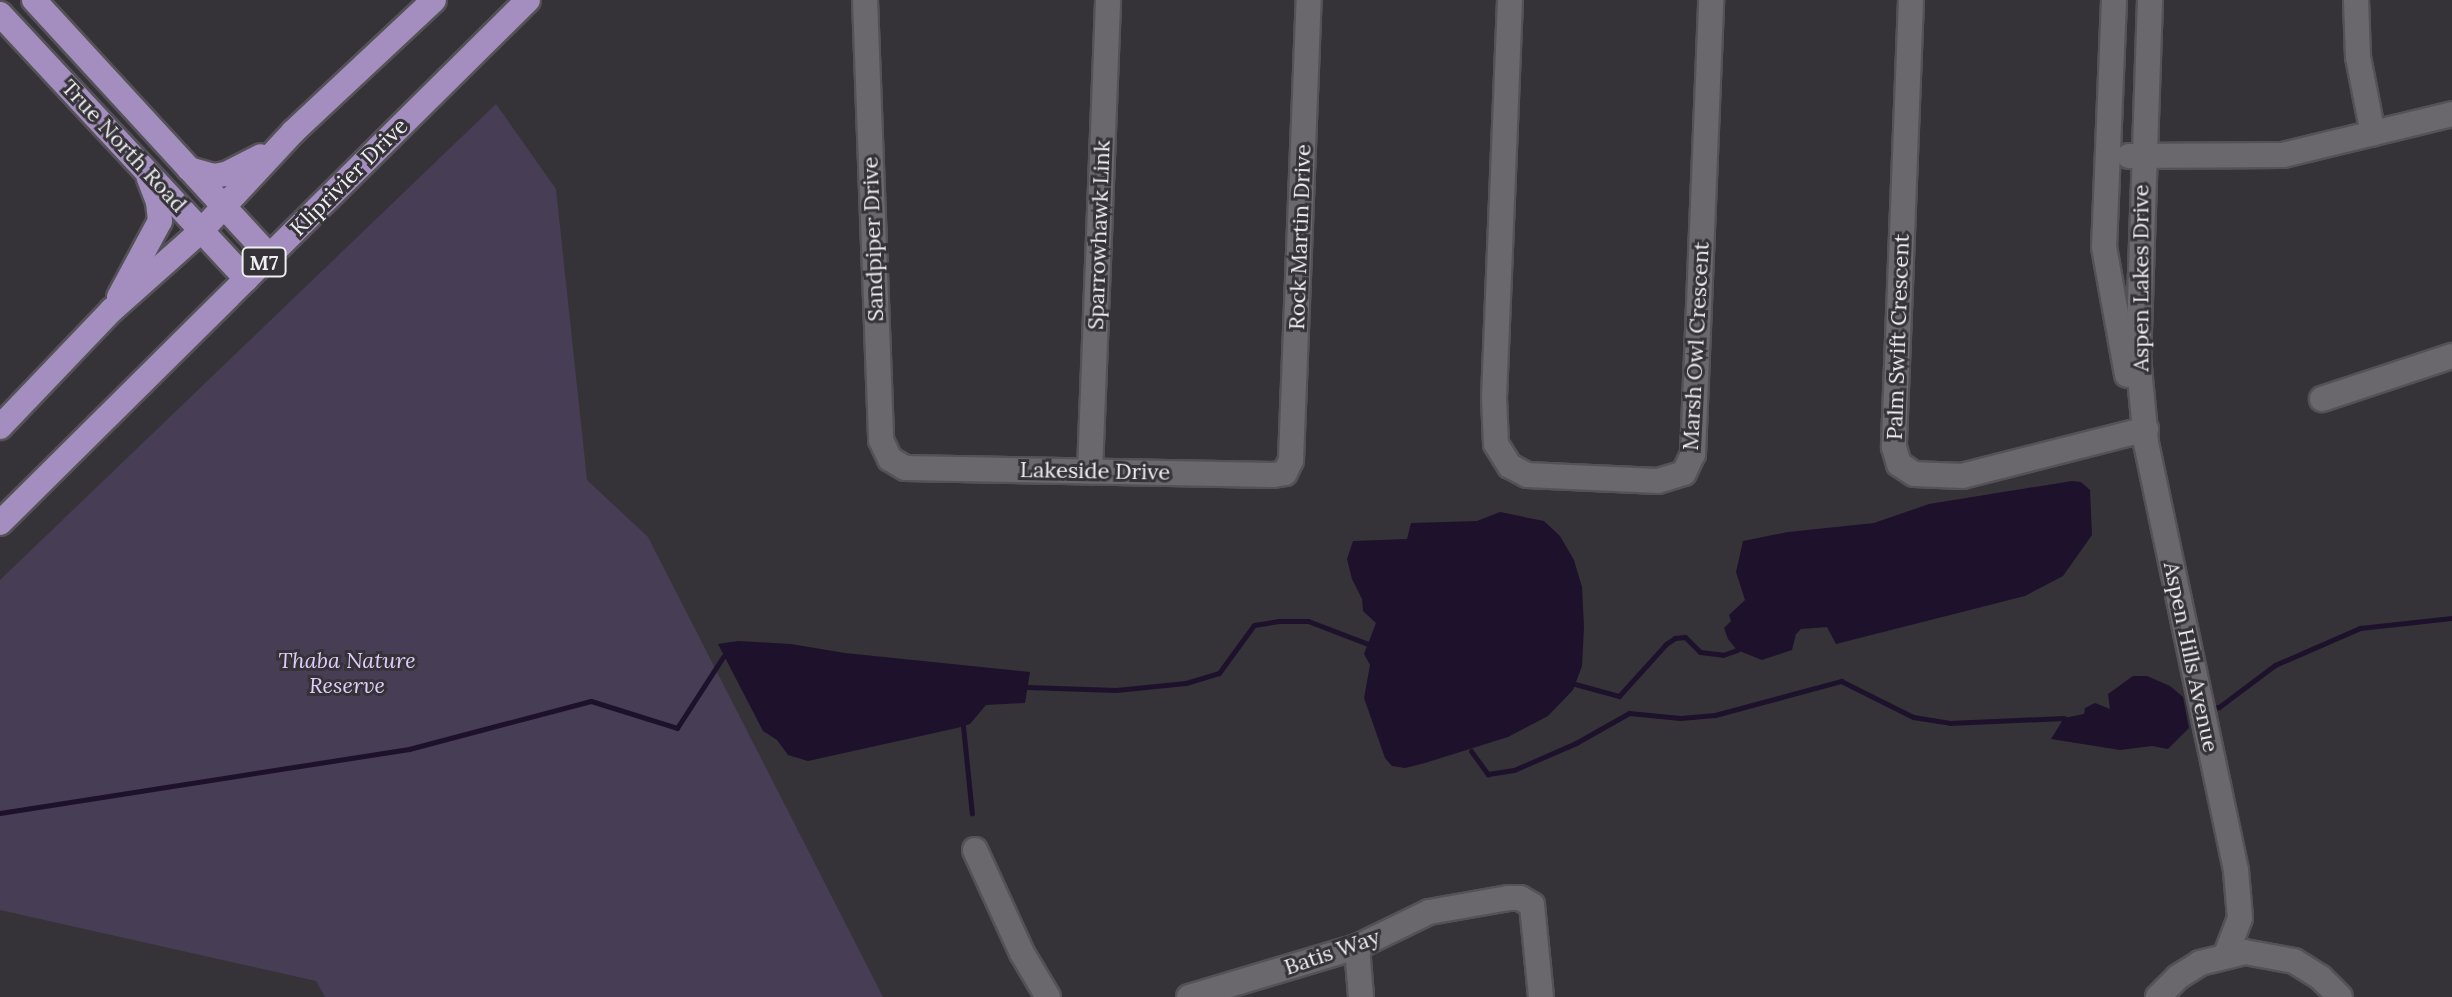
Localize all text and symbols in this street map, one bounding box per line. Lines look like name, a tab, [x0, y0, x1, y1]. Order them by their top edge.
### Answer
street label: True North Road	[56, 74, 192, 218]
street label: Kliprivier Drive	[285, 113, 413, 241]
street label: Sparrowhawk Link	[1083, 140, 1115, 330]
street label: Rock Martin Drive	[1284, 144, 1316, 330]
street label: Sandpiper Drive	[857, 156, 889, 322]
street label: Aspen Lakes Drive	[2128, 184, 2154, 372]
street label: Palm Swift Crescent	[1881, 234, 1915, 440]
street label: Marsh Owl Crescent	[1677, 241, 1715, 451]
road number: M7	[240, 246, 288, 278]
street label: Lakeside Drive	[1020, 456, 1170, 486]
street label: Aspen Hills Avenue	[2158, 559, 2224, 755]
park label: Thaba Nature Reserve	[278, 647, 416, 698]
street label: Batis Way	[1281, 923, 1383, 981]

